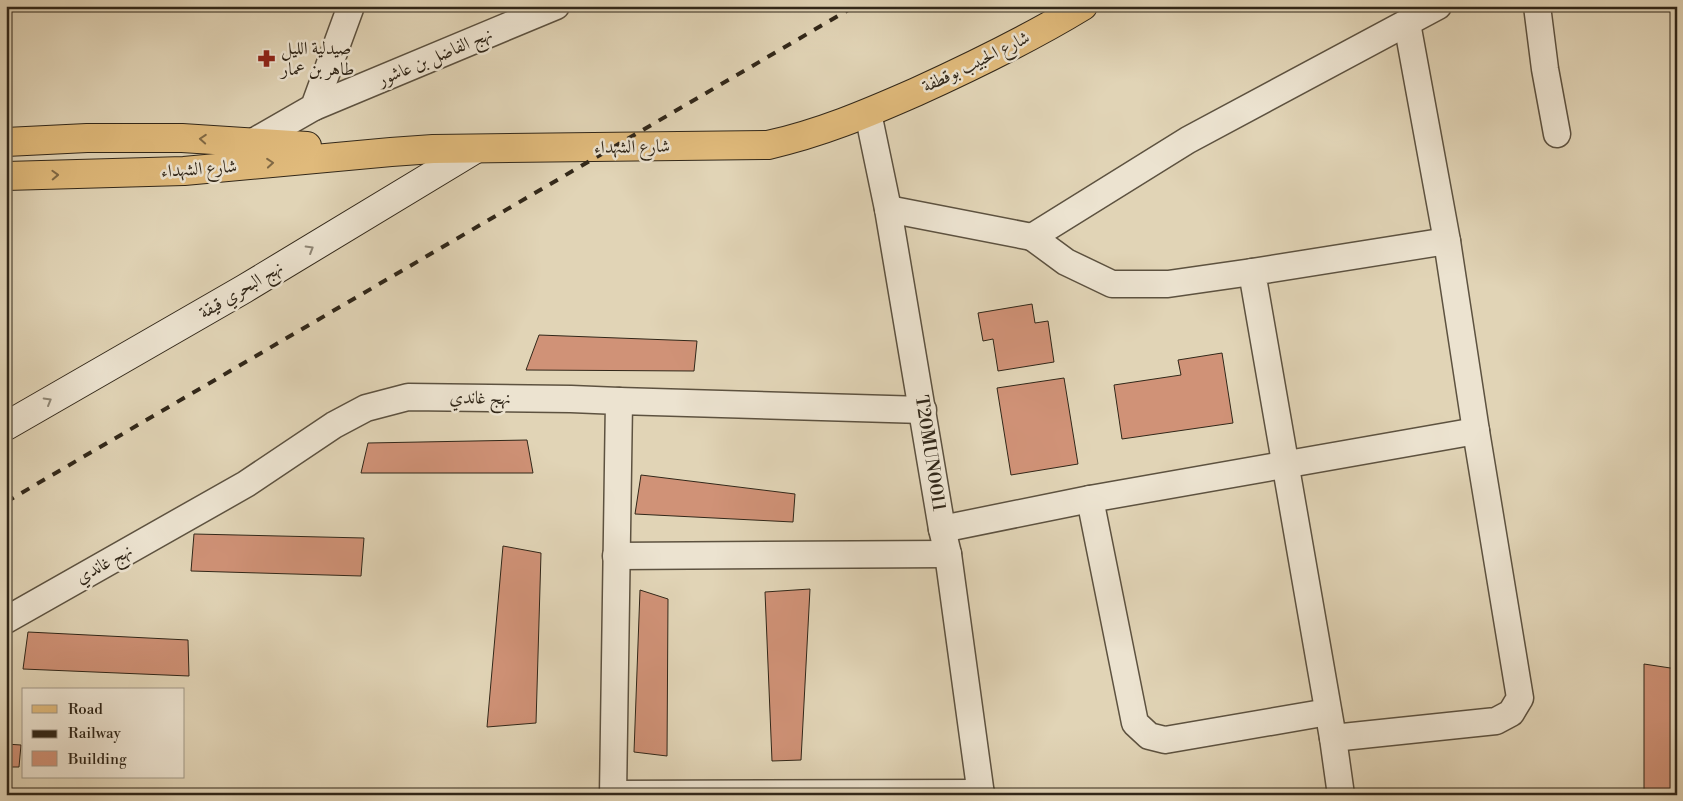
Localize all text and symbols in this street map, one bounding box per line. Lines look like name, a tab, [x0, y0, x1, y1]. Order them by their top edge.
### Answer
street label: نهج الفاضل بن عاشور	[372, 22, 497, 96]
street label: شارع الحبيب بوقطفة	[918, 26, 1035, 101]
place label: صيدلية الليل طاهر بن عمار	[279, 37, 355, 81]
pharmacy icon: صيدلية الليل طاهر بن عمار	[257, 48, 277, 68]
one-way arrow	[198, 134, 206, 145]
street label: شارع الشهداء	[594, 135, 670, 162]
street label: شارع الشهداء	[160, 155, 238, 186]
one-way arrow	[266, 158, 274, 169]
one-way arrow	[52, 170, 59, 180]
one-way arrow	[304, 246, 313, 256]
street label: نهج البحري قيقة	[195, 256, 289, 328]
street label: نهج غاندي	[449, 386, 511, 414]
street label: T20MUN0011	[910, 393, 951, 513]
one-way arrow	[43, 398, 52, 408]
street label: نهج غاندي	[72, 539, 138, 592]
legend	[22, 688, 185, 778]
text: Road	[68, 700, 103, 719]
text: Railway	[68, 724, 122, 743]
text: Building	[67, 750, 127, 769]

